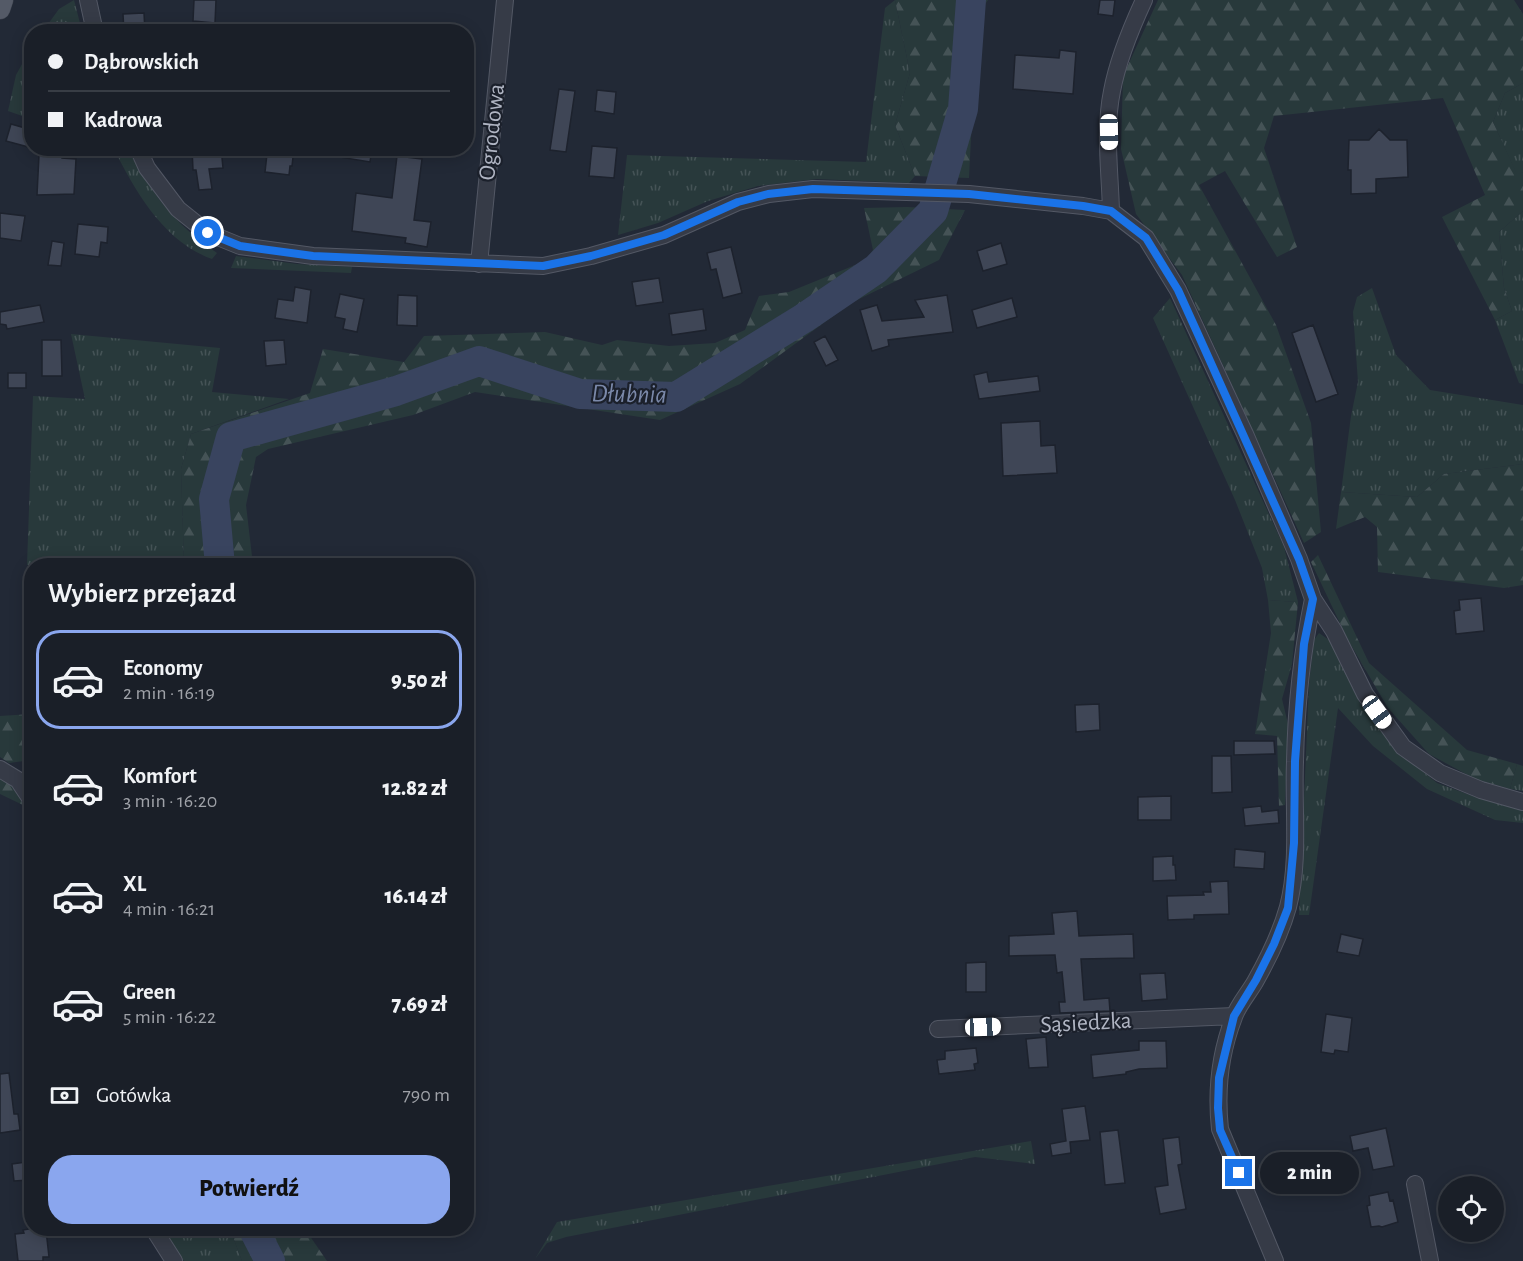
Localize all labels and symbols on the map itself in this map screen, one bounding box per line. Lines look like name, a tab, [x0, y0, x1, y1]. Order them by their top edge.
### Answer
street label: Ogrodowa	[475, 82, 509, 182]
car	[1100, 114, 1118, 150]
route start	[194, 219, 221, 246]
water label: Dłubnia	[591, 380, 667, 408]
car	[1359, 692, 1395, 732]
street label: Sąsiedzka	[1040, 1009, 1132, 1037]
car	[965, 1017, 1001, 1037]
callout: 2 min	[1260, 1152, 1359, 1194]
route end	[1225, 1159, 1252, 1186]

